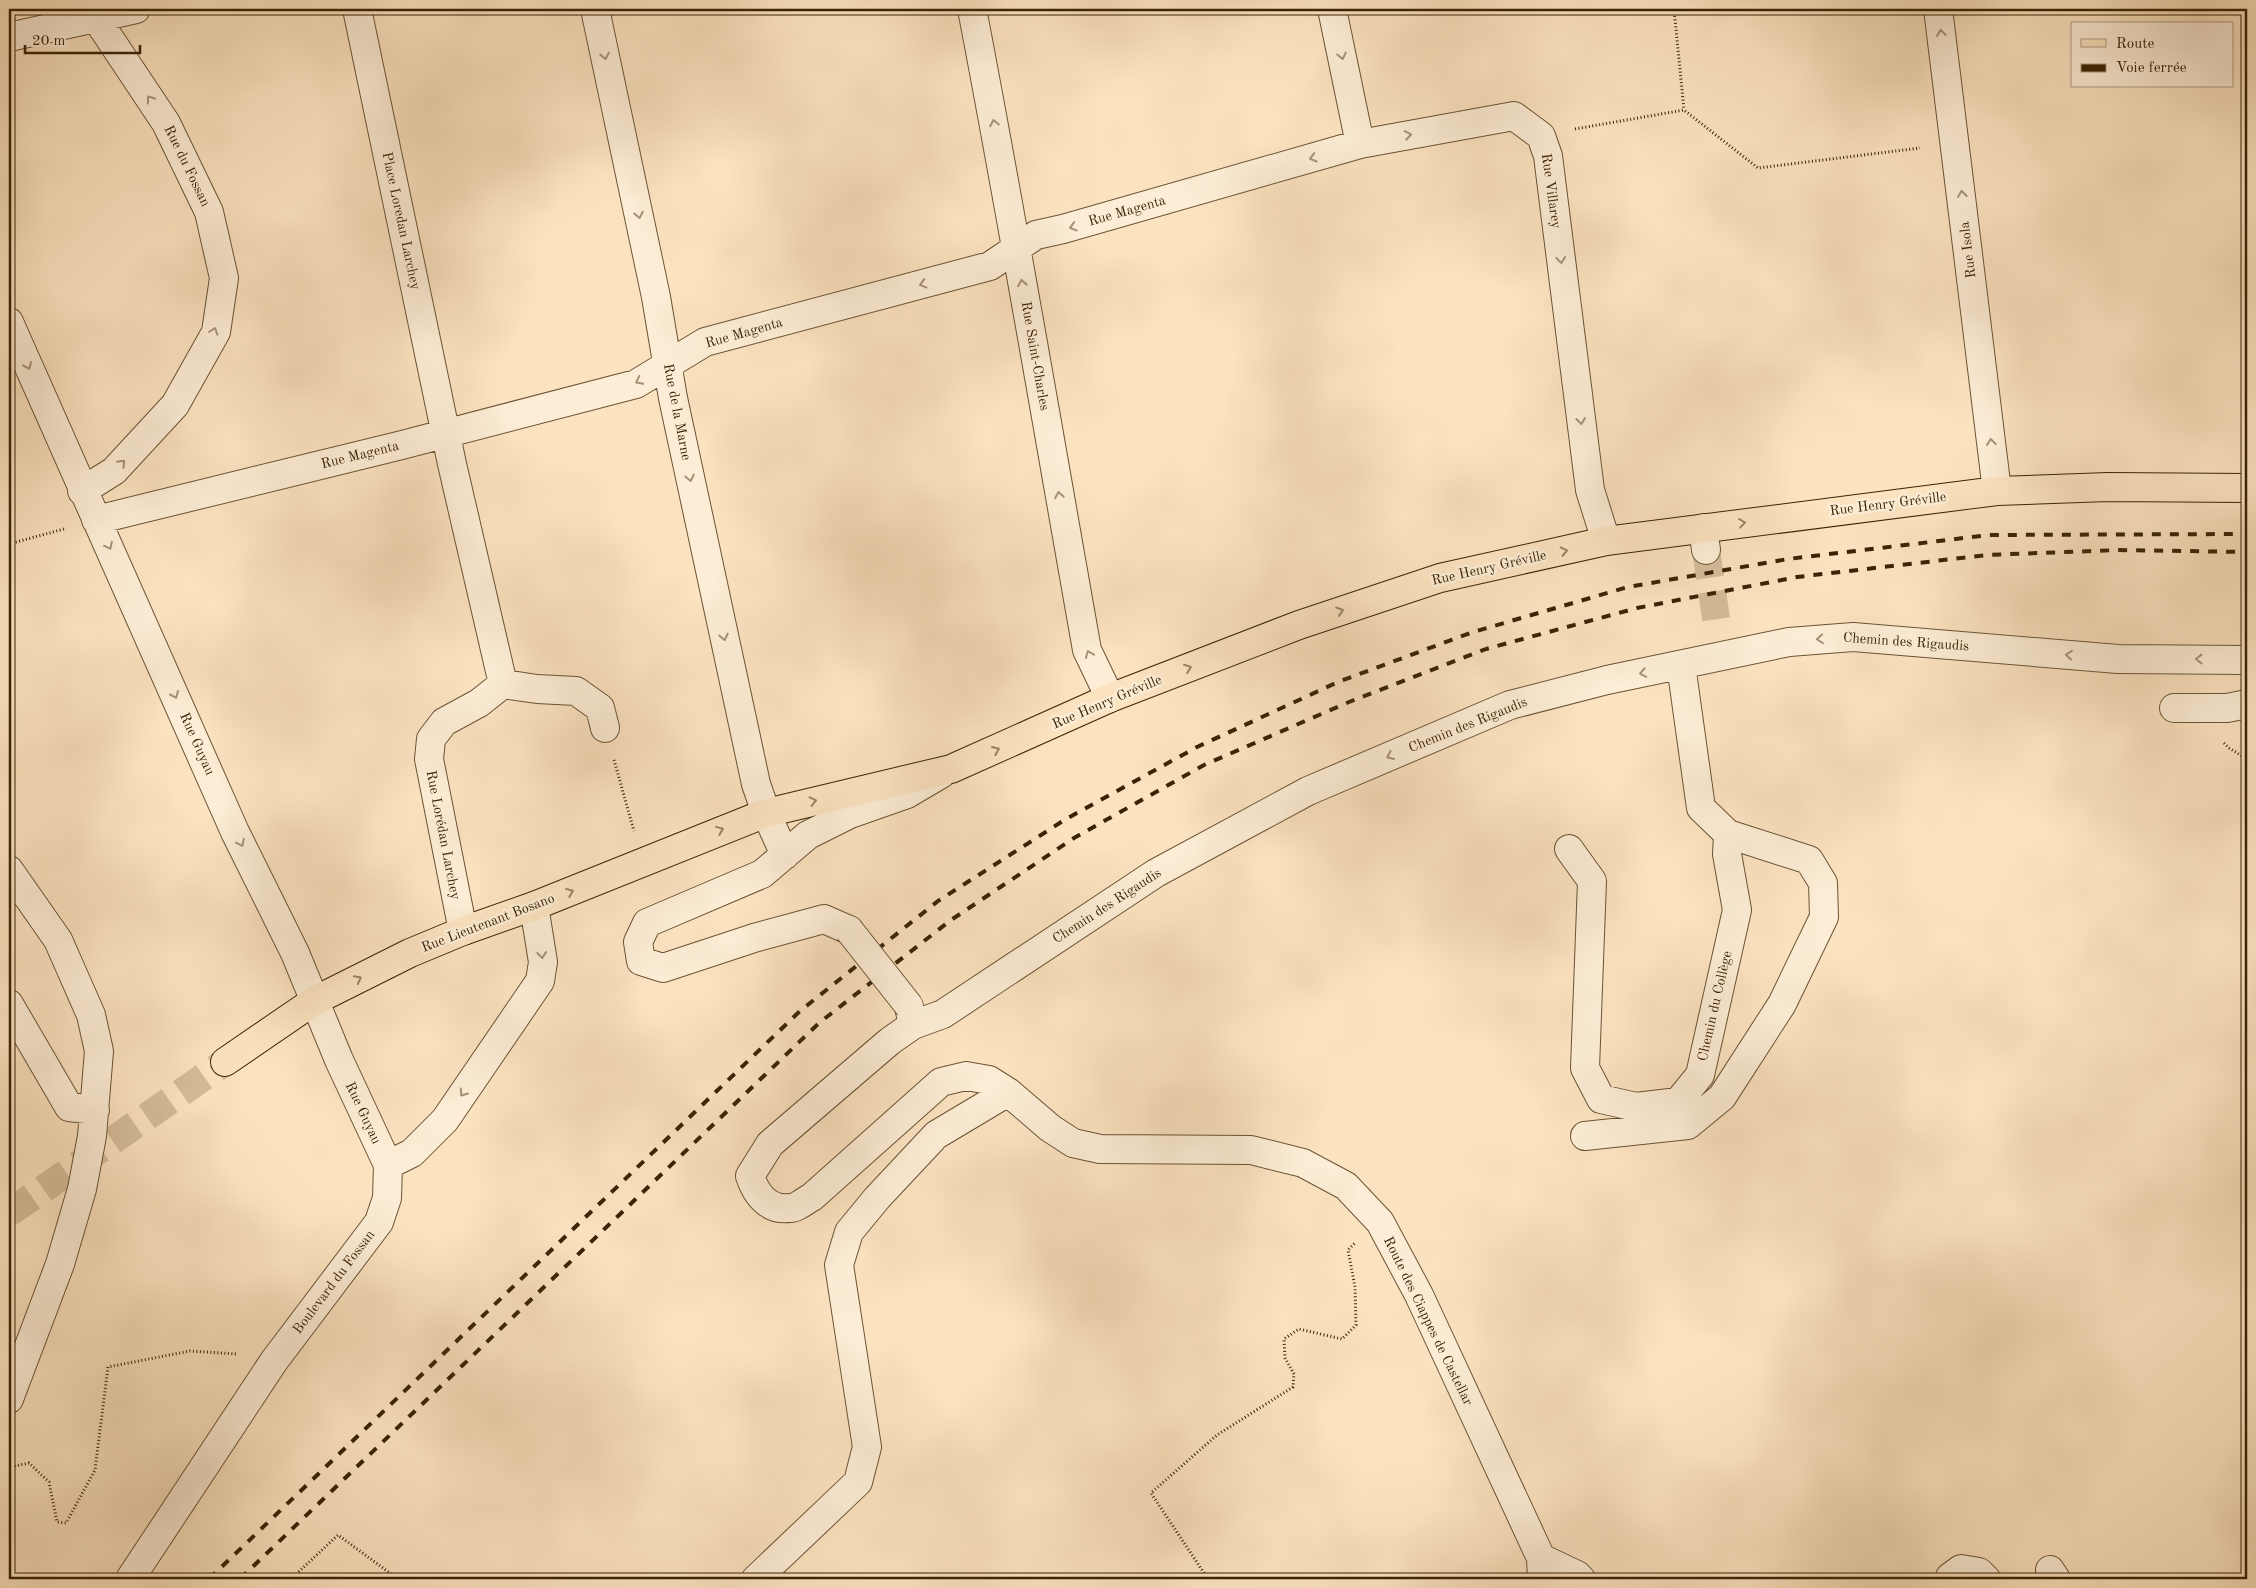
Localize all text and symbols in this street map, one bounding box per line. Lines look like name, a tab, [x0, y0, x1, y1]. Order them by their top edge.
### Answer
scale bar	[25, 22, 140, 54]
legend	[2071, 22, 2234, 88]
one-way arrow	[1936, 28, 1947, 36]
text: 20 m	[32, 34, 66, 49]
text: Route	[2116, 37, 2154, 52]
one-way arrow	[599, 52, 610, 61]
one-way arrow	[1336, 52, 1346, 61]
text: Voie ferrée	[2116, 61, 2187, 76]
one-way arrow	[147, 95, 157, 104]
one-way arrow	[989, 119, 1000, 127]
street label: Rue du Fossan	[161, 123, 213, 209]
one-way arrow	[1403, 131, 1412, 141]
street label: Place Loredan Larchey	[380, 151, 423, 292]
one-way arrow	[1309, 152, 1317, 162]
street label: Rue Villarey	[1539, 152, 1563, 230]
one-way arrow	[1957, 190, 1968, 198]
street label: Rue Magenta	[1087, 193, 1167, 229]
one-way arrow	[633, 211, 643, 220]
one-way arrow	[1069, 221, 1077, 231]
street label: Rue Isola	[1958, 221, 1978, 279]
one-way arrow	[1555, 257, 1566, 265]
one-way arrow	[918, 278, 927, 289]
one-way arrow	[1017, 279, 1028, 287]
street label: Rue Saint-Charles	[1018, 300, 1052, 412]
street label: Rue Magenta	[704, 315, 784, 351]
one-way arrow	[209, 328, 219, 336]
one-way arrow	[22, 361, 33, 370]
street label: Rue de la Marne	[661, 362, 693, 462]
one-way arrow	[635, 375, 644, 385]
one-way arrow	[1575, 418, 1586, 426]
one-way arrow	[1986, 438, 1997, 446]
street label: Rue Magenta	[320, 439, 401, 471]
one-way arrow	[116, 460, 125, 469]
one-way arrow	[684, 473, 695, 482]
one-way arrow	[1055, 490, 1065, 499]
street label: Rue Henry Gréville	[1829, 490, 1947, 518]
one-way arrow	[1738, 518, 1746, 529]
one-way arrow	[103, 541, 113, 550]
one-way arrow	[1559, 546, 1568, 556]
street label: Rue Henry Gréville	[1430, 548, 1548, 588]
one-way arrow	[1335, 607, 1343, 617]
street label: Chemin des Rigaudis	[1842, 631, 1970, 653]
one-way arrow	[718, 632, 729, 641]
one-way arrow	[1816, 634, 1824, 645]
one-way arrow	[1085, 650, 1096, 659]
one-way arrow	[2065, 650, 2073, 661]
one-way arrow	[2194, 654, 2202, 665]
one-way arrow	[1183, 664, 1192, 675]
one-way arrow	[1639, 668, 1648, 678]
street label: Rue Henry Gréville	[1050, 673, 1164, 731]
one-way arrow	[169, 690, 180, 699]
street label: Chemin des Rigaudis	[1407, 695, 1529, 755]
street label: Rue Guyau	[177, 711, 217, 778]
one-way arrow	[991, 745, 999, 755]
one-way arrow	[1386, 750, 1395, 761]
street label: Rue Lorédan Larchey	[424, 769, 463, 902]
one-way arrow	[809, 796, 818, 807]
one-way arrow	[715, 826, 724, 837]
one-way arrow	[235, 838, 245, 847]
street label: Chemin des Rigaudis	[1050, 866, 1164, 946]
one-way arrow	[565, 888, 574, 898]
street label: Rue Lieutenant Bosano	[420, 891, 556, 955]
street label: Chemin du Collège	[1695, 949, 1735, 1063]
one-way arrow	[536, 951, 547, 959]
one-way arrow	[353, 975, 362, 985]
street label: Rue Guyau	[343, 1080, 384, 1147]
one-way arrow	[460, 1087, 469, 1097]
street label: Boulevard du Fossan	[291, 1227, 378, 1336]
street label: Route des Ciappes de Castellar	[1381, 1234, 1475, 1408]

